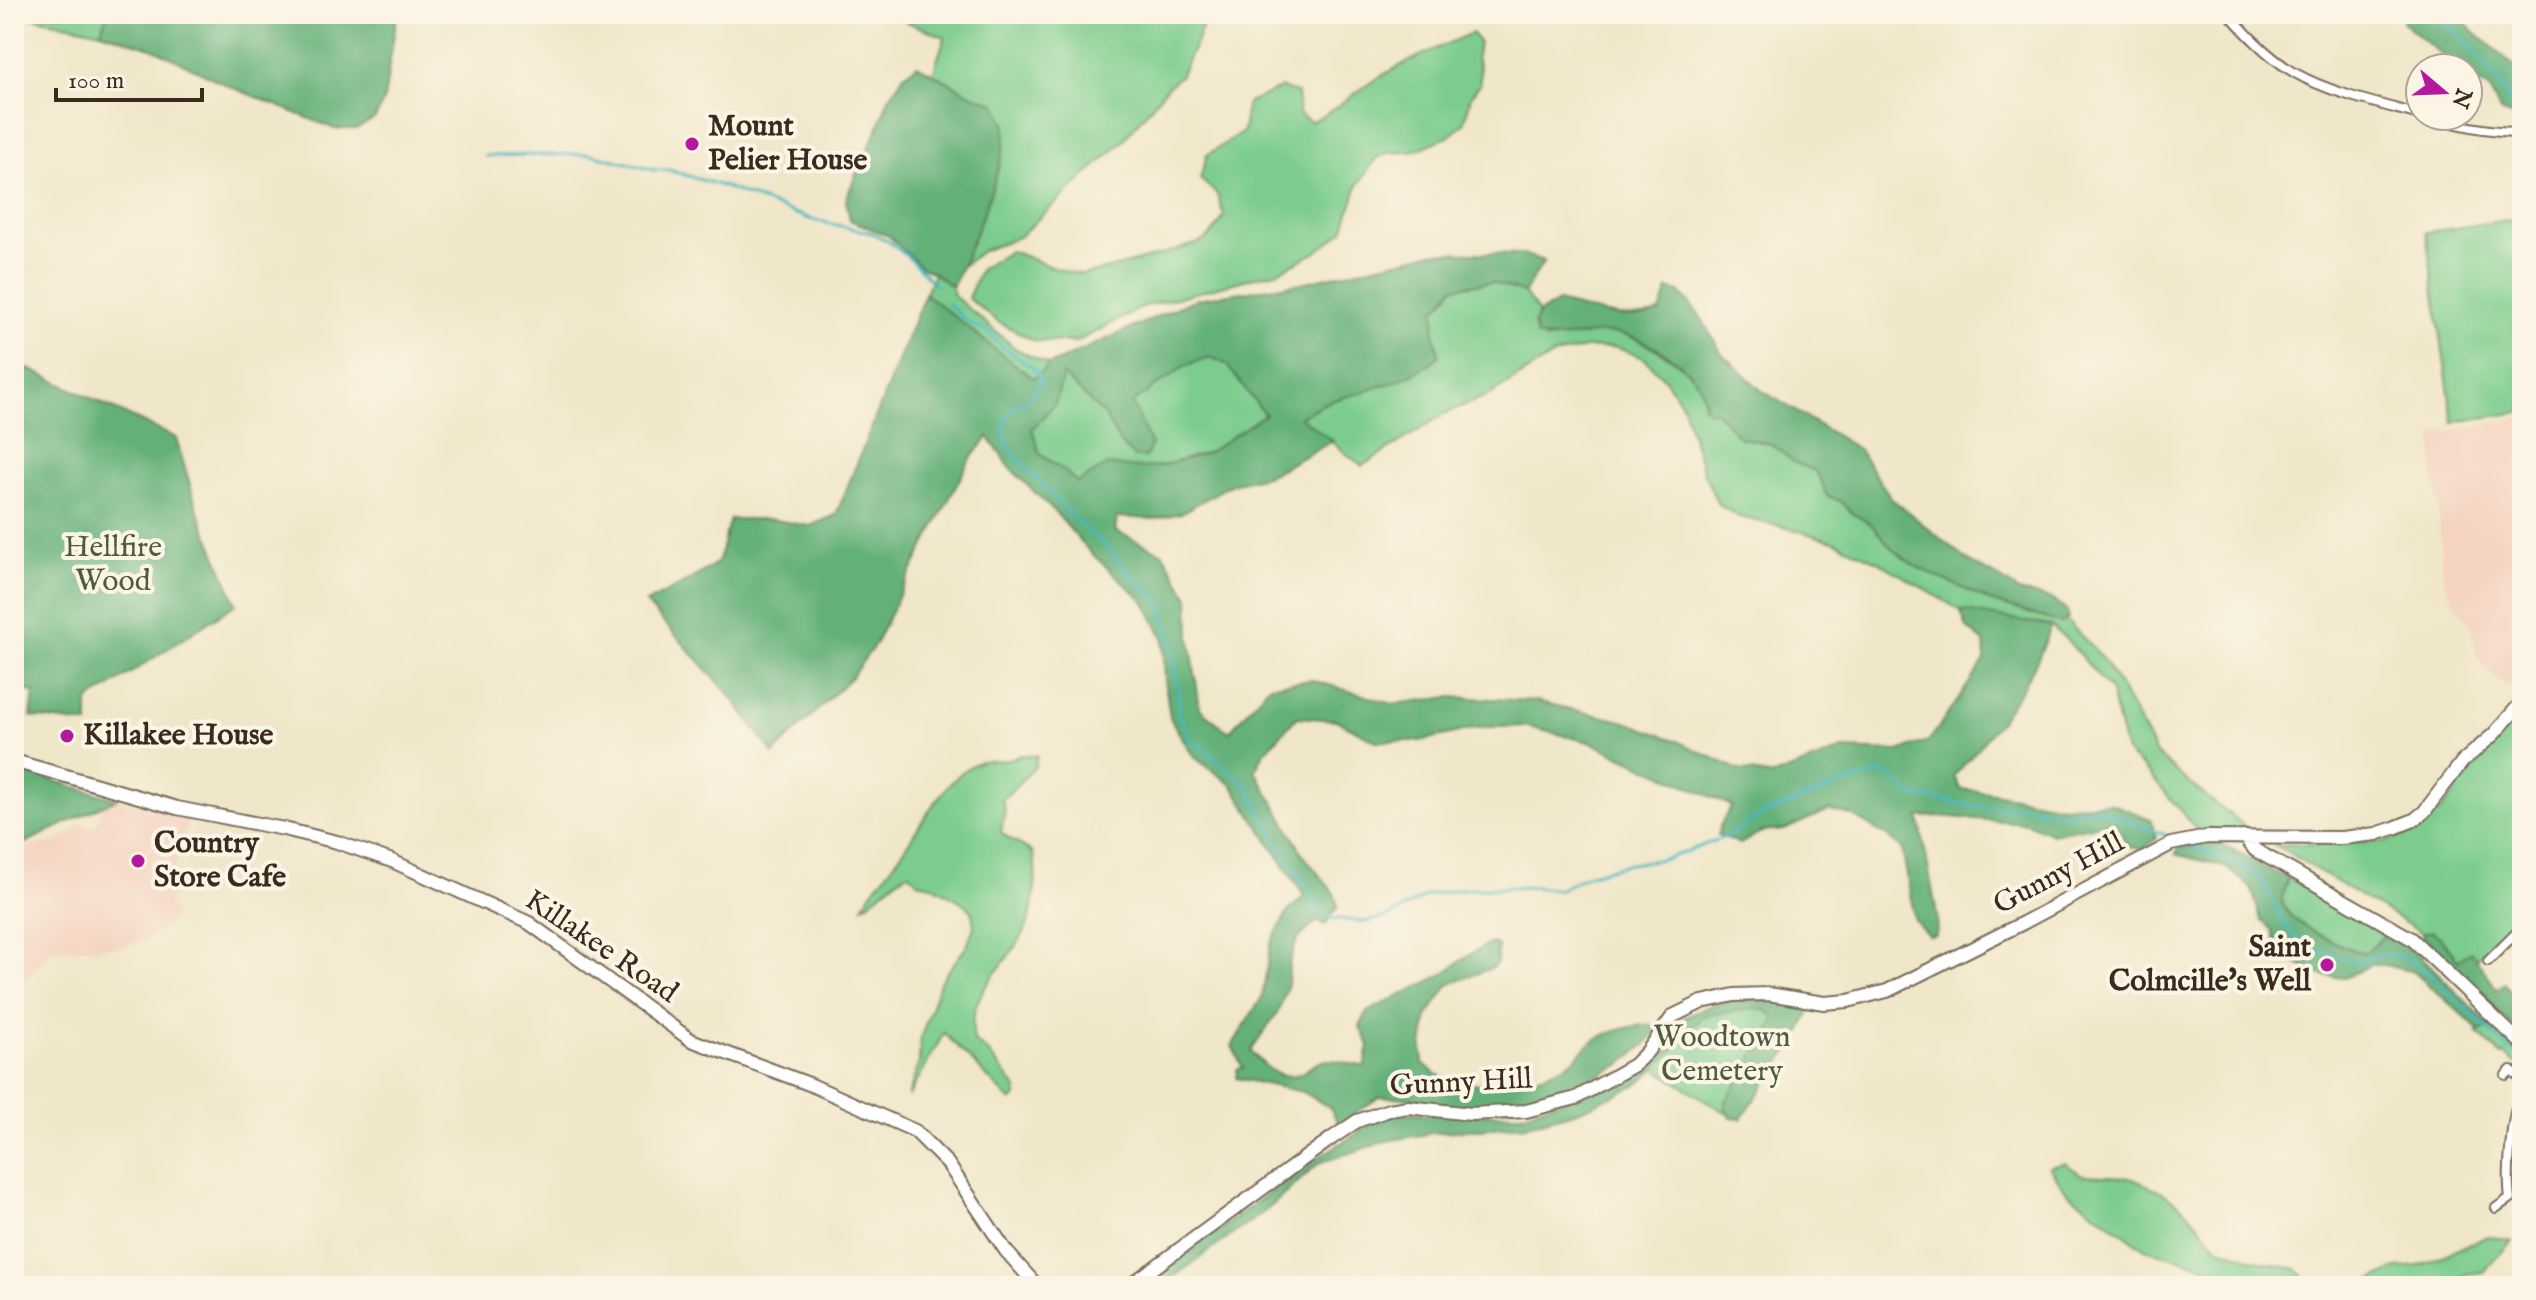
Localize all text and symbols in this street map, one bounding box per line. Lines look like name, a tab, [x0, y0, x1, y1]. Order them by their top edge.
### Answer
scale bar	[56, 52, 202, 102]
north arrow	[2404, 52, 2484, 132]
text: 100 m	[68, 66, 124, 97]
text: N	[2445, 83, 2478, 111]
place label: Mount Pelier House	[708, 108, 868, 180]
marker: Mount Pelier House	[683, 135, 701, 153]
park label: Hellfire Wood	[64, 529, 162, 601]
place label: Killakee House	[83, 717, 273, 755]
marker: Killakee House	[58, 727, 76, 745]
street label: Gunny Hill	[1987, 823, 2132, 924]
place label: Country Store Cafe	[154, 825, 286, 897]
marker: Country Store Cafe	[129, 852, 147, 870]
street label: Killakee Road	[517, 882, 686, 1013]
place label: Saint Colmcille's Well	[2109, 929, 2312, 1001]
marker: Saint Colmcille's Well	[2318, 956, 2336, 974]
park label: Woodtown Cemetery	[1653, 1019, 1791, 1091]
street label: Gunny Hill	[1389, 1060, 1534, 1106]

